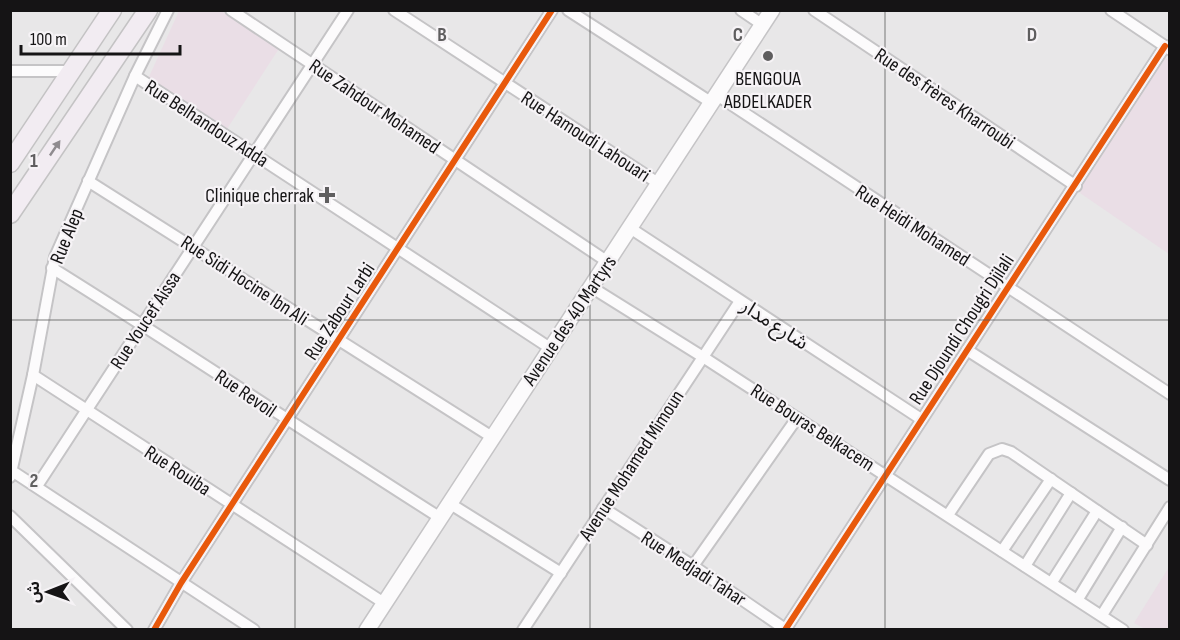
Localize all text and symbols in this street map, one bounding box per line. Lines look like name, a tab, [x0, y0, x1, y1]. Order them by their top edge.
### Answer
scale bar	[21, 18, 180, 56]
text: B	[437, 23, 447, 47]
text: C	[733, 23, 743, 47]
text: D	[1027, 23, 1037, 47]
text: 100 m	[30, 29, 67, 50]
street label: Rue des frères Kharroubi	[870, 43, 1019, 155]
marker: BENGOUA ABDELKADER	[761, 49, 775, 63]
street label: Rue Zahdour Mohamed	[304, 54, 444, 159]
place label: BENGOUA ABDELKADER	[723, 67, 812, 114]
street label: Rue Belhandouz Adda	[140, 75, 273, 173]
street label: Rue Hamoudi Lahouari	[516, 86, 654, 187]
one-way arrow	[49, 140, 61, 156]
text: 1	[30, 149, 38, 173]
street label: Rue Heidi Mohamed	[851, 180, 974, 272]
place label: Clinique cherrak	[205, 184, 314, 208]
marker: Clinique cherrak	[318, 186, 336, 204]
street label: Rue Alep	[45, 205, 89, 268]
street label: Rue Sidi Hocine Ibn Ali	[176, 231, 313, 331]
street label: Rue Djoundi Chougri Djilali	[904, 250, 1019, 409]
street label: Avenue des 40 Martyrs	[517, 251, 622, 391]
street label: Rue Zabour Larbi	[299, 258, 380, 365]
street label: Rue Youcef Aissa	[105, 267, 186, 374]
street label: شارع مدار	[734, 294, 813, 357]
street label: Rue Revoil	[210, 365, 281, 423]
street label: Rue Bouras Belkacem	[746, 379, 879, 477]
street label: Avenue Mohamed Mimoun	[574, 386, 689, 546]
street label: Rue Rouiba	[140, 441, 215, 501]
text: 2	[30, 469, 38, 493]
street label: Rue Medjadi Tahar	[637, 526, 751, 612]
north arrow	[18, 562, 78, 622]
text: ش	[25, 581, 44, 603]

